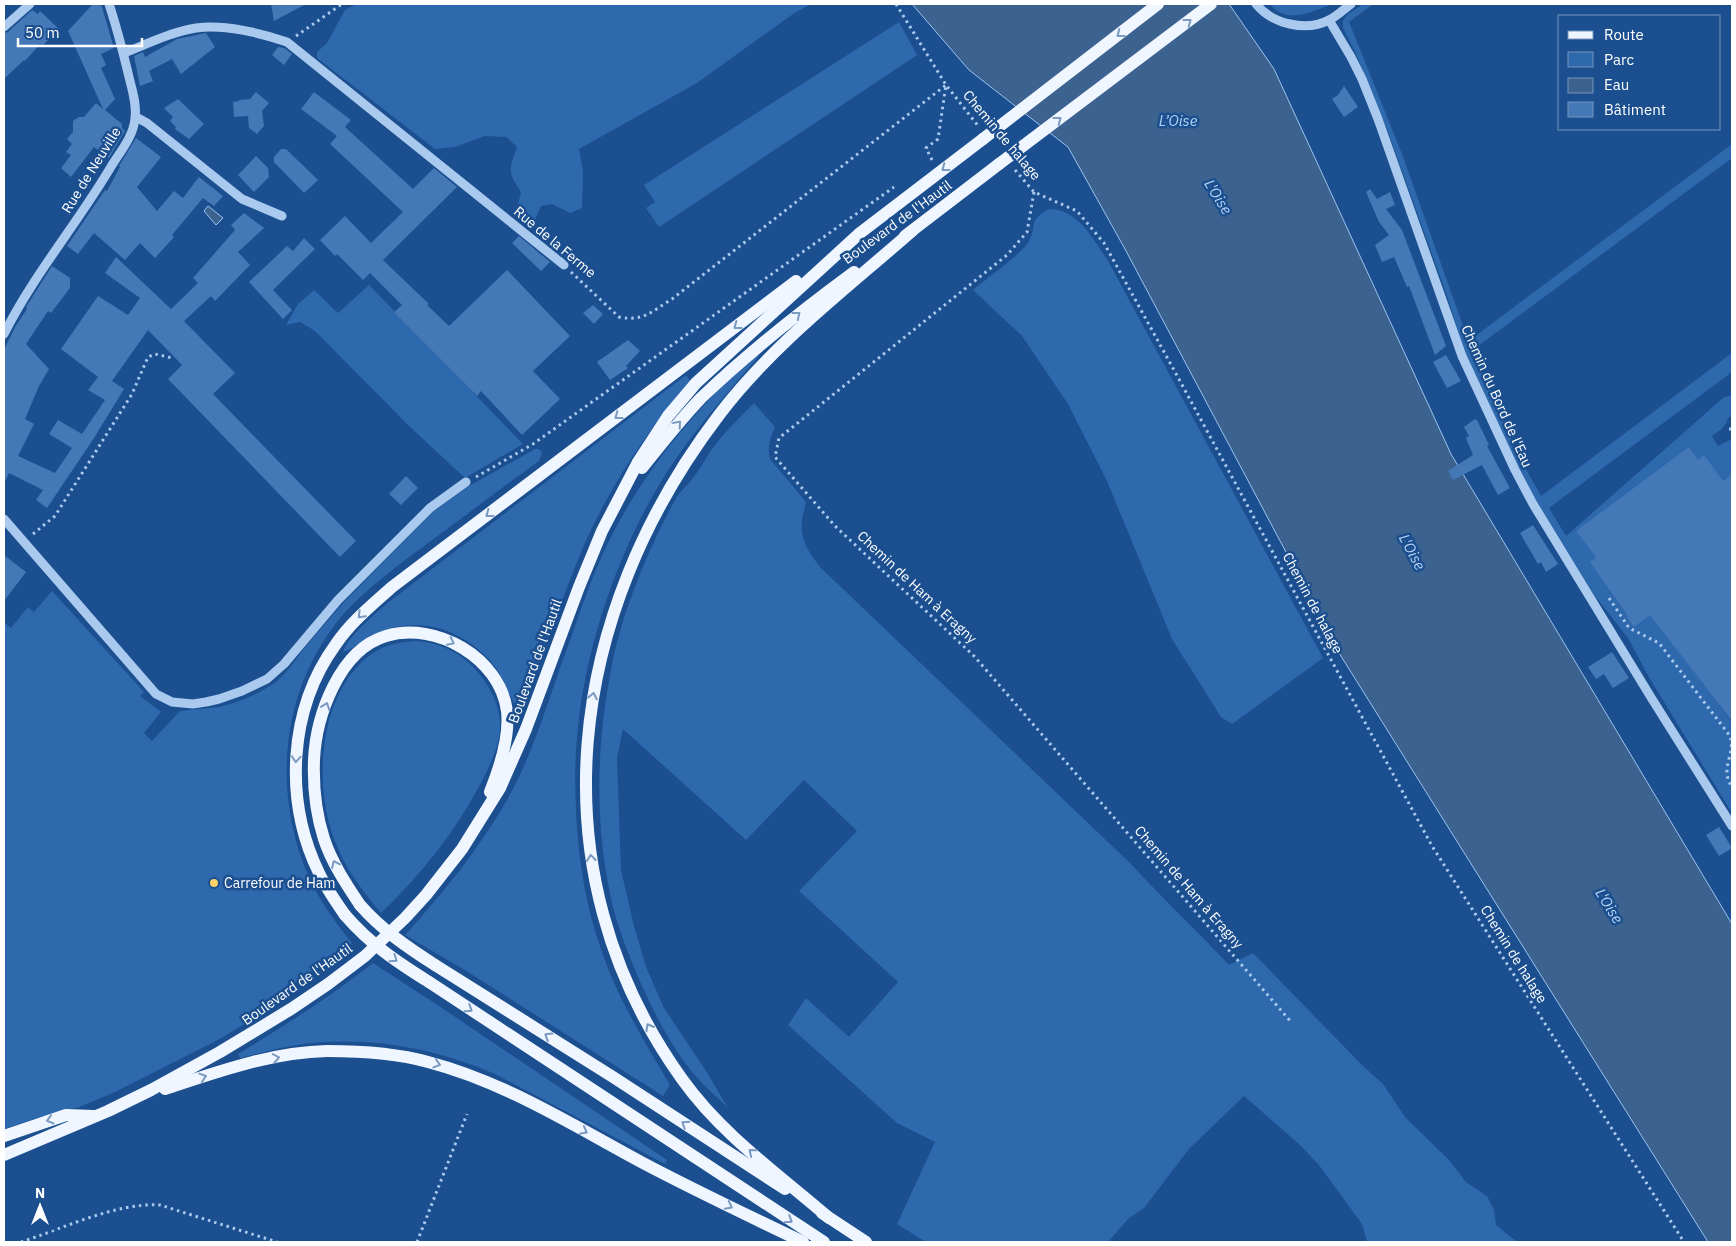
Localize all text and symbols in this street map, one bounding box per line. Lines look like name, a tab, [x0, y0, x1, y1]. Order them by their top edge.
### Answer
scale bar	[18, 15, 141, 47]
legend	[1558, 15, 1721, 130]
one-way arrow	[1182, 19, 1192, 28]
text: 50 m	[25, 23, 60, 42]
text: Route	[1604, 25, 1644, 44]
one-way arrow	[1117, 28, 1126, 36]
text: Parc	[1604, 50, 1634, 69]
text: Eau	[1604, 75, 1629, 94]
street label: Chemin de halage	[959, 86, 1045, 184]
text: Bâtiment	[1604, 100, 1666, 119]
water label: L’Oise	[1159, 111, 1198, 130]
one-way arrow	[1052, 117, 1061, 125]
street label: Rue de Neuville	[57, 123, 125, 216]
one-way arrow	[942, 163, 951, 171]
water label: L'Oise	[1200, 175, 1237, 218]
street label: Boulevard de l'Hautil	[839, 176, 955, 268]
street label: Rue de la Ferme	[510, 202, 600, 282]
one-way arrow	[791, 312, 800, 320]
one-way arrow	[733, 320, 743, 329]
street label: Chemin du Bord de l'Eau	[1457, 322, 1537, 470]
one-way arrow	[614, 410, 624, 419]
one-way arrow	[672, 421, 681, 430]
one-way arrow	[486, 509, 495, 517]
street label: Chemin de Ham à Eragny	[853, 527, 981, 647]
water label: L'Oise	[1395, 530, 1430, 573]
street label: Chemin de halage	[1279, 549, 1347, 657]
street label: Boulevard de l'Hautil	[504, 596, 566, 726]
one-way arrow	[358, 609, 367, 618]
one-way arrow	[446, 636, 455, 646]
one-way arrow	[588, 692, 598, 701]
one-way arrow	[320, 702, 330, 710]
one-way arrow	[290, 755, 301, 763]
street label: Chemin de Ham à Eragny	[1131, 822, 1247, 952]
one-way arrow	[586, 854, 597, 862]
one-way arrow	[330, 860, 341, 869]
place label: Carrefour de Ham	[224, 874, 335, 892]
marker: Carrefour de Ham	[208, 877, 220, 889]
water label: L'Oise	[1591, 884, 1628, 927]
street label: Chemin de halage	[1477, 902, 1552, 1007]
street label: Boulevard de l'Hautil	[238, 939, 356, 1029]
one-way arrow	[389, 953, 398, 963]
one-way arrow	[464, 1002, 473, 1012]
one-way arrow	[645, 1024, 655, 1033]
one-way arrow	[545, 1033, 554, 1043]
one-way arrow	[271, 1053, 280, 1063]
one-way arrow	[432, 1059, 440, 1069]
one-way arrow	[198, 1073, 207, 1083]
one-way arrow	[46, 1115, 55, 1125]
one-way arrow	[681, 1121, 691, 1130]
one-way arrow	[579, 1125, 588, 1135]
one-way arrow	[748, 1149, 757, 1158]
north arrow	[15, 1181, 65, 1231]
text: N	[35, 1184, 45, 1202]
one-way arrow	[724, 1200, 733, 1210]
one-way arrow	[784, 1214, 793, 1223]

